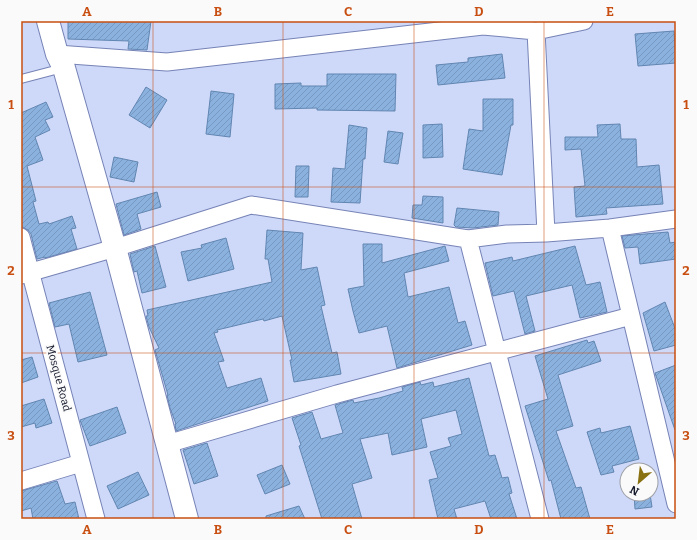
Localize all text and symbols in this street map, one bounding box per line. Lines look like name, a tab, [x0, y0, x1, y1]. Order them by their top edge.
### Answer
text: A	[82, 4, 92, 19]
text: B	[214, 4, 222, 19]
text: C	[344, 4, 352, 19]
text: D	[474, 4, 484, 19]
text: E	[606, 4, 614, 19]
text: 1	[8, 97, 14, 112]
text: 1	[683, 97, 689, 112]
text: 2	[7, 263, 15, 278]
text: 2	[682, 263, 690, 278]
street label: Mosque Road	[43, 343, 74, 413]
text: 3	[7, 428, 15, 443]
text: 3	[682, 428, 690, 443]
north arrow	[619, 462, 659, 502]
text: N	[627, 482, 641, 498]
text: A	[82, 522, 92, 537]
text: B	[214, 522, 222, 537]
text: C	[344, 522, 352, 537]
text: D	[474, 522, 484, 537]
text: E	[606, 522, 614, 537]

